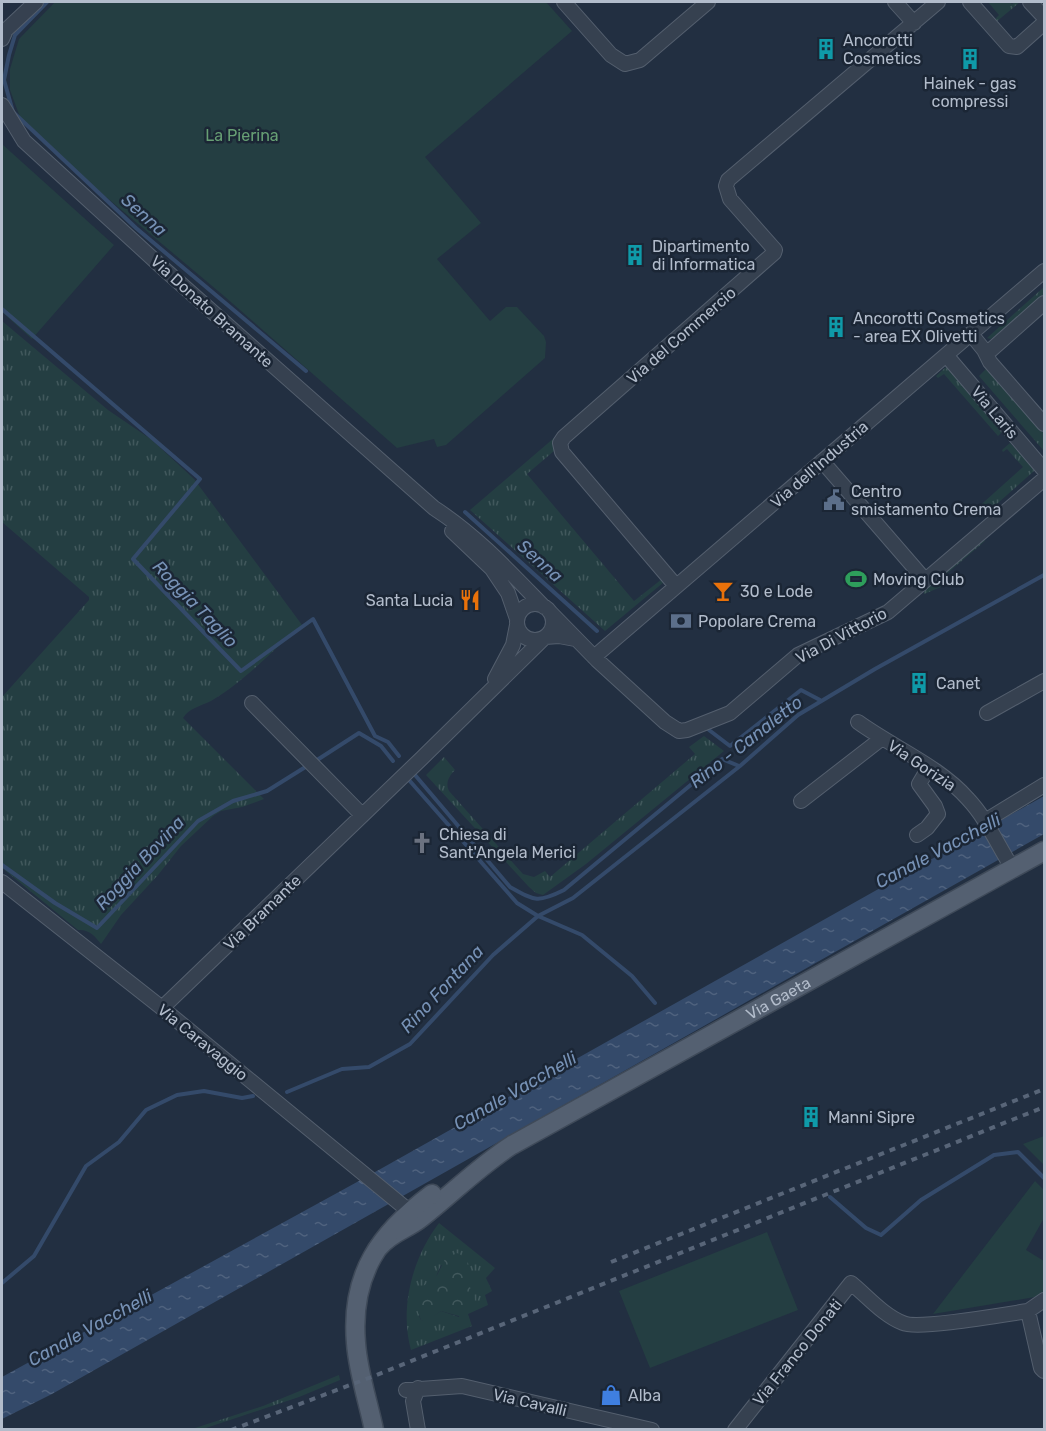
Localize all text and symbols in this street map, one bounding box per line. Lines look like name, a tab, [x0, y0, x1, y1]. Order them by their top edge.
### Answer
place label: Ancorotti Cosmetics	[843, 31, 921, 68]
building icon: Ancorotti Cosmetics	[814, 37, 838, 61]
building icon: Hainek - gas compressi	[958, 47, 982, 71]
place label: Hainek - gas compressi	[923, 74, 1017, 111]
park label: La Pierina	[205, 126, 279, 145]
water label: Senna	[117, 189, 172, 241]
place label: Dipartimento di Informatica	[652, 237, 755, 274]
building icon: Dipartimento di Informatica	[623, 243, 647, 267]
street label: Via Donato Bramante	[146, 251, 277, 371]
street label: Via del Commercio	[623, 283, 740, 388]
place label: Ancorotti Cosmetics - area EX Olivetti	[853, 309, 1005, 346]
building icon: Ancorotti Cosmetics - area EX Olivetti	[824, 315, 848, 339]
street label: Via Laris	[967, 382, 1022, 443]
street label: Via dell'Industria	[767, 417, 872, 512]
place label: Centro smistamento Crema	[851, 482, 1001, 519]
public building icon: Centro smistamento Crema	[822, 488, 846, 512]
water label: Senna	[513, 535, 568, 587]
water label: Roggia Taglio	[148, 556, 242, 652]
sports icon: Moving Club	[844, 567, 868, 591]
place label: Moving Club	[873, 570, 964, 589]
bar icon: 30 e Lode	[711, 579, 735, 603]
place label: 30 e Lode	[740, 582, 813, 601]
restaurant icon: Santa Lucia	[458, 588, 482, 612]
place label: Santa Lucia	[366, 591, 453, 610]
street label: Via Di Vittorio	[792, 603, 890, 667]
bank icon: Popolare Crema	[669, 609, 693, 633]
place label: Popolare Crema	[698, 612, 816, 631]
building icon: Canet	[907, 671, 931, 695]
place label: Canet	[936, 674, 980, 693]
water label: Rino - Canaletto	[685, 691, 807, 793]
street label: Via Gorizia	[884, 736, 959, 795]
water label: Canale Vacchelli	[872, 808, 1005, 893]
water label: Roggia Bovina	[91, 811, 189, 915]
place label: Chiesa di Sant'Angela Merici	[439, 825, 576, 862]
church icon: Chiesa di Sant'Angela Merici	[410, 831, 434, 855]
street label: Via Bramante	[220, 871, 305, 954]
water label: Rino Fontana	[396, 940, 489, 1038]
street label: Via Gaeta	[743, 973, 814, 1024]
street label: Via Caravaggio	[154, 1000, 252, 1085]
water label: Canale Vacchelli	[449, 1046, 581, 1135]
building icon: Manni Sipre	[799, 1105, 823, 1129]
place label: Manni Sipre	[828, 1108, 915, 1127]
water label: Canale Vacchelli	[24, 1284, 157, 1371]
street label: Via Franco Donati	[749, 1295, 846, 1409]
shop icon: Alba	[599, 1383, 623, 1407]
street label: Via Cavalli	[491, 1385, 569, 1420]
place label: Alba	[628, 1386, 661, 1405]

